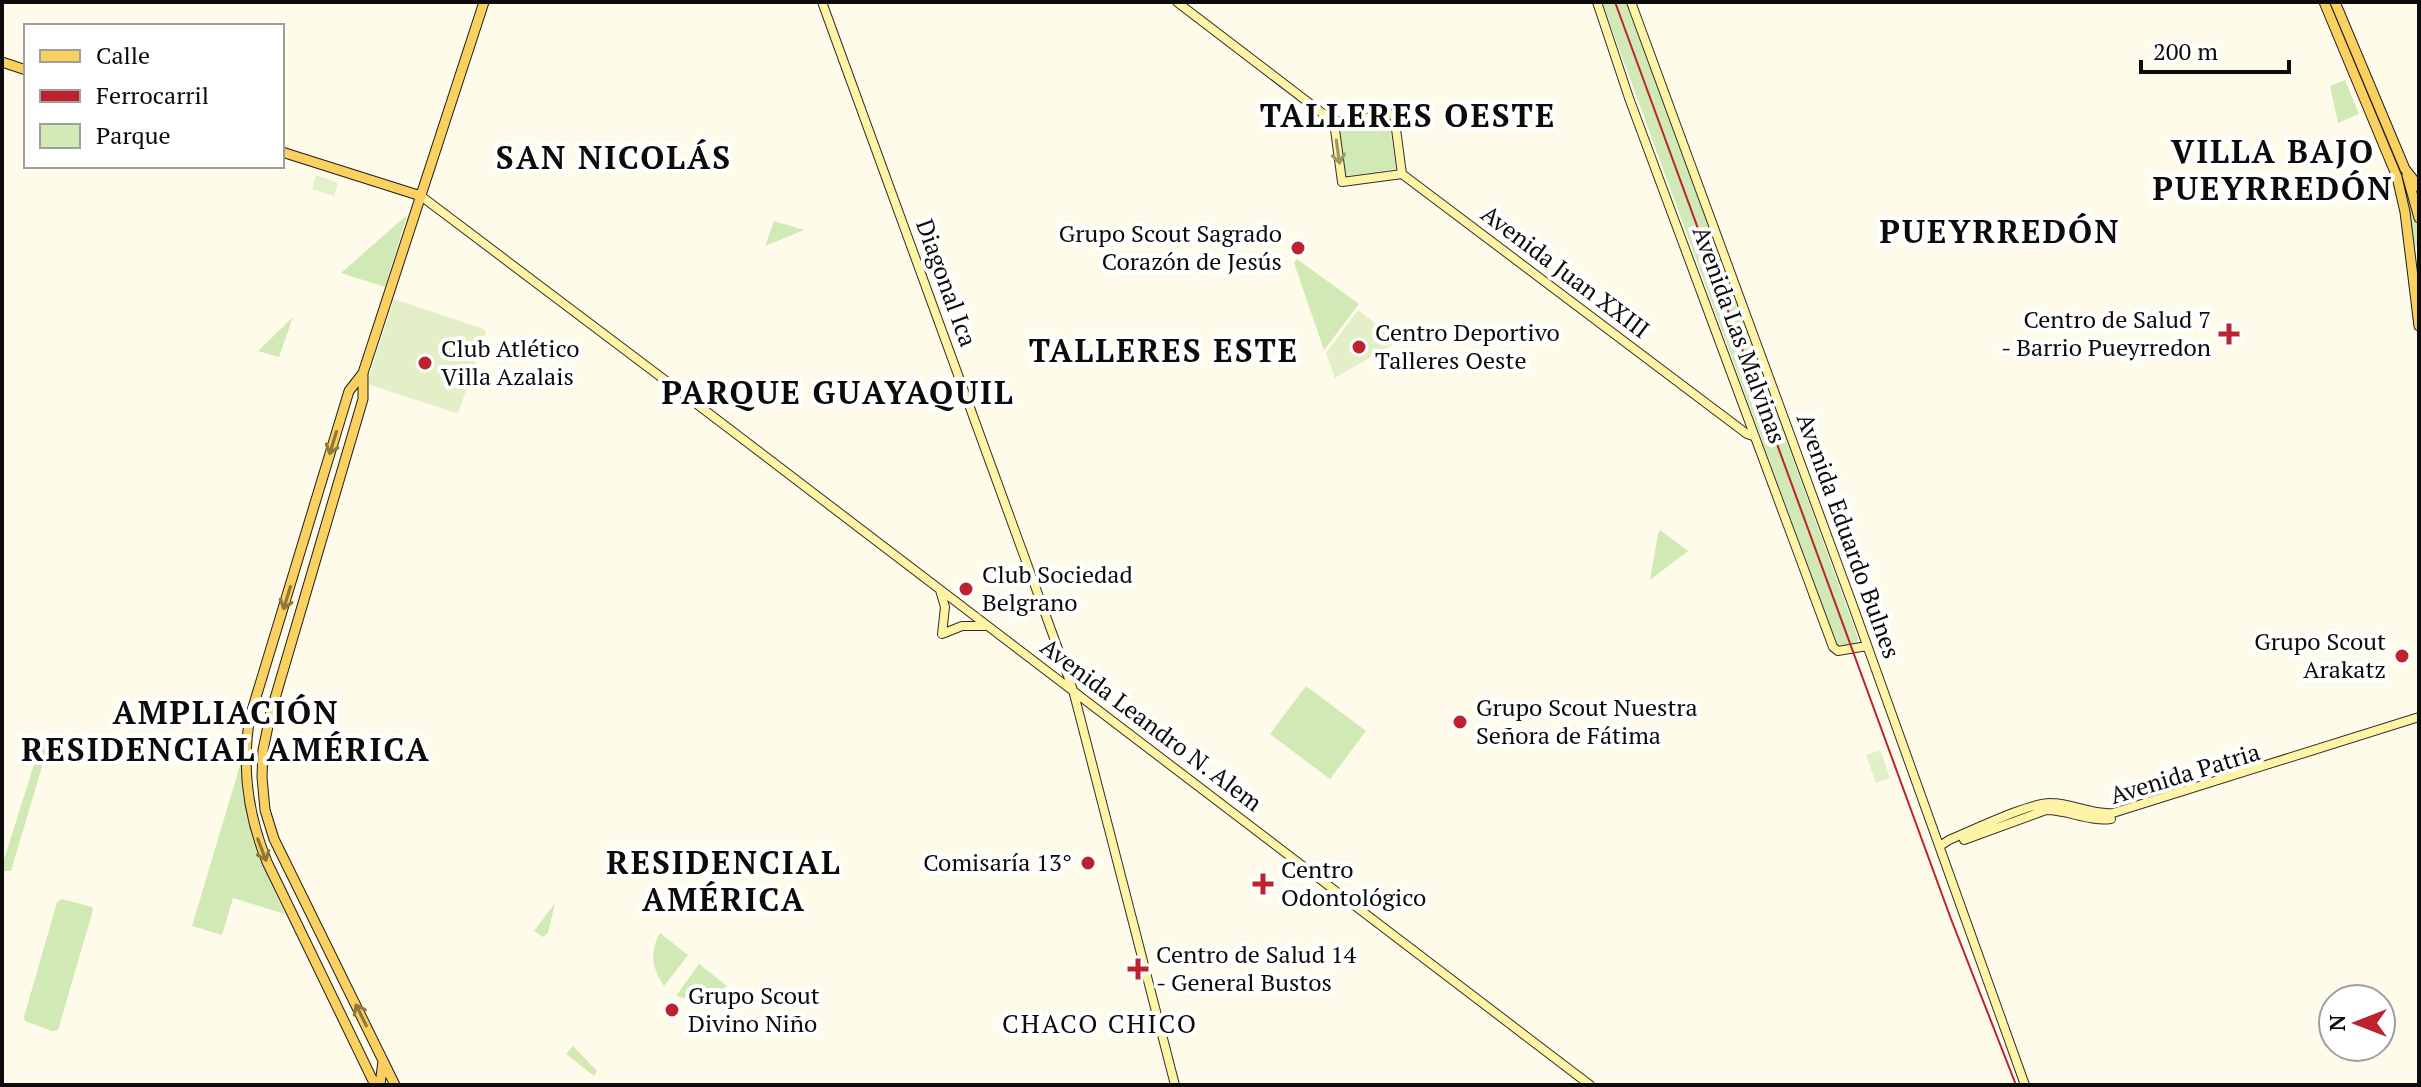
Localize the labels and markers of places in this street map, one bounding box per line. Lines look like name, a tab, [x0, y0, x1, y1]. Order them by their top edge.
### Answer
place label: Grupo Scout Sagrado Corazón de Jesús	[1059, 217, 1282, 277]
marker: Grupo Scout Sagrado Corazón de Jesús	[1289, 239, 1307, 257]
place label: Centro de Salud 7 - Barrio Pueyrredon	[2001, 303, 2211, 363]
place label: Centro Deportivo Talleres Oeste	[1375, 316, 1560, 376]
marker: Centro de Salud 7 - Barrio Pueyrredon	[2218, 323, 2240, 345]
place label: Club Atlético Villa Azalais	[441, 332, 580, 392]
marker: Centro Deportivo Talleres Oeste	[1350, 338, 1368, 356]
marker: Club Atlético Villa Azalais	[416, 354, 434, 372]
place label: Club Sociedad Belgrano	[982, 558, 1133, 618]
marker: Club Sociedad Belgrano	[957, 580, 975, 598]
place label: Grupo Scout Arakatz	[2254, 625, 2386, 685]
marker: Grupo Scout Arakatz	[2393, 647, 2411, 665]
place label: Grupo Scout Nuestra Señora de Fátima	[1476, 691, 1698, 751]
marker: Grupo Scout Nuestra Señora de Fátima	[1451, 713, 1469, 731]
place label: Comisaría 13°	[923, 846, 1072, 878]
place label: Centro Odontológico	[1281, 853, 1426, 913]
marker: Comisaría 13°	[1079, 854, 1097, 872]
marker: Centro Odontológico	[1252, 873, 1274, 895]
place label: Centro de Salud 14 - General Bustos	[1156, 938, 1357, 998]
marker: Centro de Salud 14 - General Bustos	[1127, 958, 1149, 980]
place label: Grupo Scout Divino Niño	[688, 979, 820, 1039]
marker: Grupo Scout Divino Niño	[663, 1001, 681, 1019]

